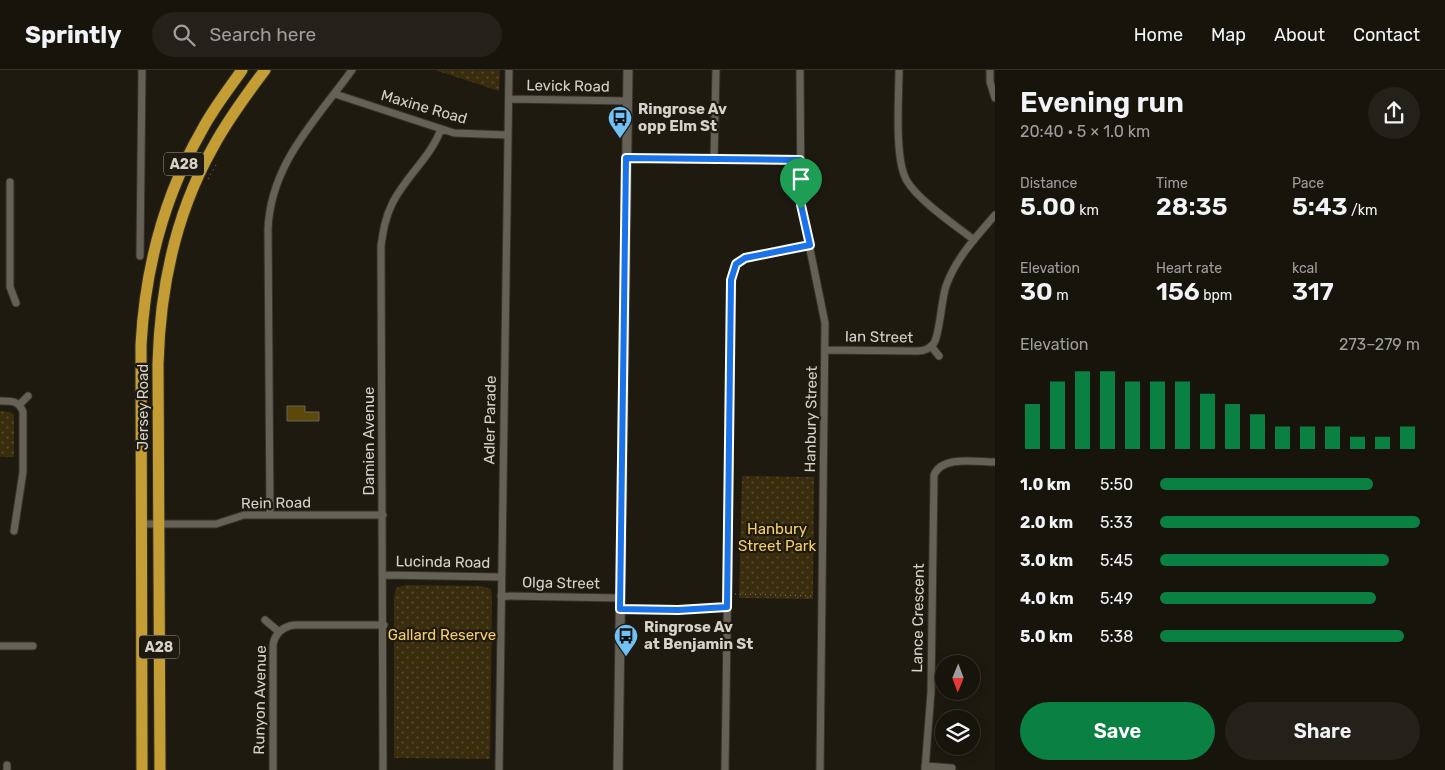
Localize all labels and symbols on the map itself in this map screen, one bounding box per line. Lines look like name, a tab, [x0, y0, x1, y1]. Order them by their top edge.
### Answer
street label: Levick Road	[526, 76, 610, 96]
street label: Maxine Road	[379, 86, 469, 128]
place label: Ringrose Av opp Elm St	[638, 100, 727, 135]
bus stop icon: Ringrose Av opp Elm St	[607, 105, 633, 139]
road number: A28	[164, 152, 204, 176]
pin	[780, 158, 822, 209]
street label: Ian Street	[845, 327, 914, 347]
street label: Jersey Road	[134, 364, 152, 450]
street label: Hanbury Street	[801, 365, 821, 472]
street label: Adler Parade	[480, 375, 500, 465]
street label: Damien Avenue	[360, 387, 378, 495]
street label: Rein Road	[241, 493, 311, 513]
park label: Hanbury Street Park	[738, 520, 816, 555]
street label: Lucinda Road	[396, 552, 490, 572]
street label: Lance Crescent	[908, 563, 928, 673]
street label: Olga Street	[522, 573, 600, 593]
place label: Ringrose Av at Benjamin St	[644, 618, 753, 653]
bus stop icon: Ringrose Av at Benjamin St	[613, 623, 639, 657]
park label: Gallard Reserve	[388, 626, 496, 644]
road number: A28	[139, 636, 179, 658]
street label: Runyon Avenue	[250, 645, 270, 755]
north arrow	[935, 655, 980, 700]

